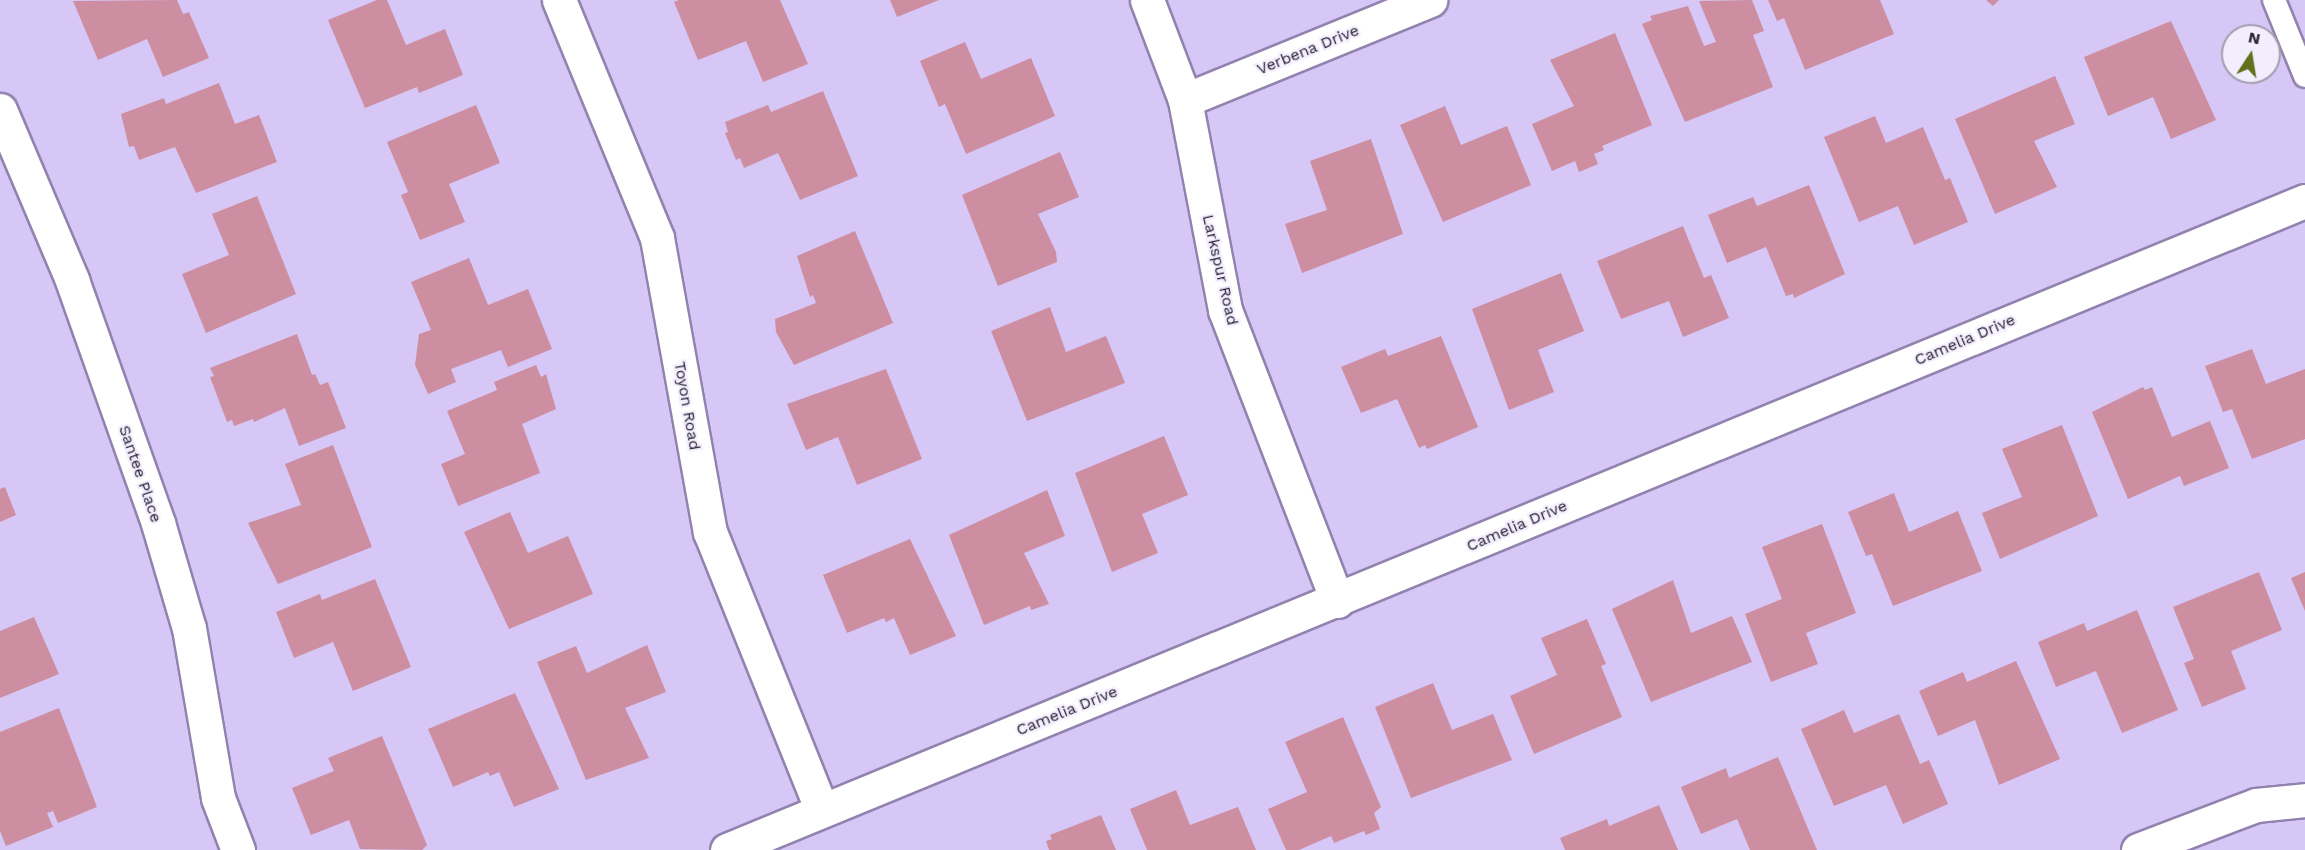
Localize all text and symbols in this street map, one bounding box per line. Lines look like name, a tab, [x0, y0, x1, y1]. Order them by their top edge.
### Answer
street label: Verbena Drive	[1254, 21, 1362, 79]
north arrow	[2221, 24, 2281, 84]
text: N	[2247, 27, 2262, 48]
street label: Larkspur Road	[1198, 213, 1242, 327]
street label: Camelia Drive	[1912, 310, 2018, 370]
street label: Toyon Road	[670, 360, 704, 452]
street label: Santee Place	[114, 423, 166, 525]
street label: Camelia Drive	[1464, 496, 1570, 556]
street label: Camelia Drive	[1013, 682, 1121, 740]

